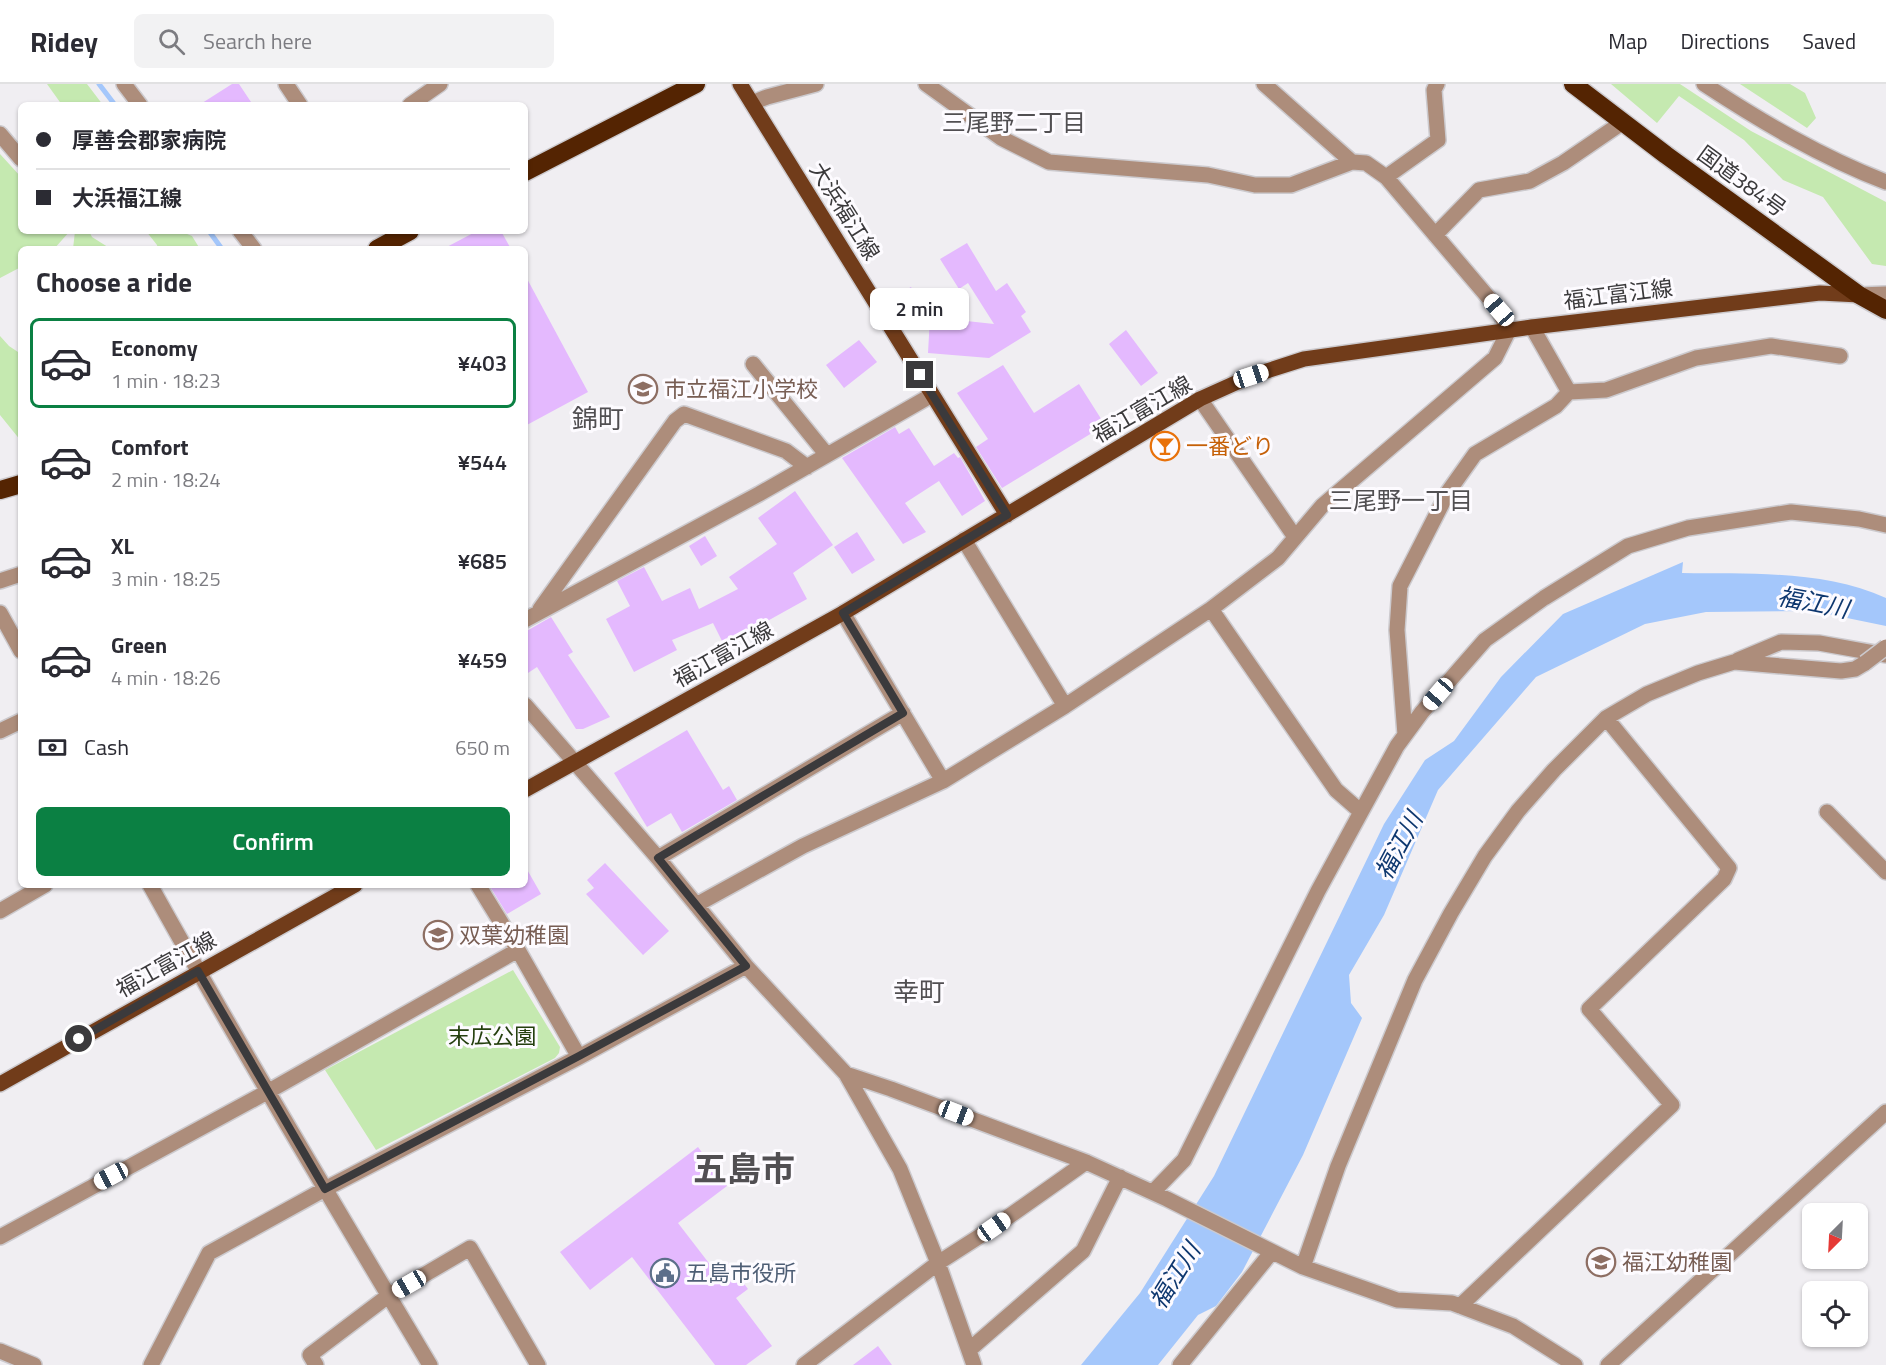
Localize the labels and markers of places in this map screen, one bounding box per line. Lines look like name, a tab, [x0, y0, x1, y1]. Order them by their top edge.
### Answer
place label: 市立福江小学校	[664, 372, 818, 406]
school or university icon: 市立福江小学校	[627, 373, 659, 405]
place label: 一番どり	[1186, 429, 1274, 463]
bar icon: 一番どり	[1149, 430, 1181, 462]
place label: 双葉幼稚園	[459, 918, 569, 952]
school or university icon: 双葉幼稚園	[422, 919, 454, 951]
place label: 福江幼稚園	[1622, 1245, 1732, 1279]
school or university icon: 福江幼稚園	[1585, 1246, 1617, 1278]
place label: 五島市役所	[686, 1256, 796, 1290]
public building icon: 五島市役所	[649, 1257, 681, 1289]

